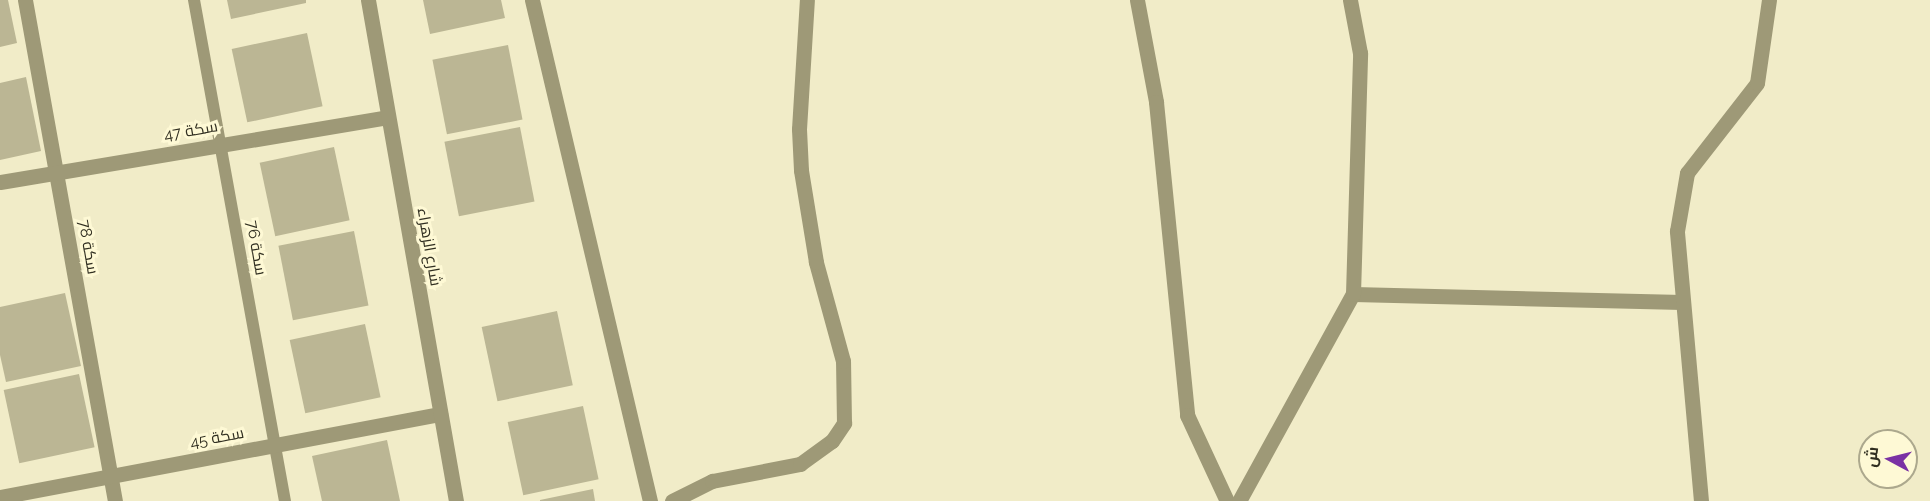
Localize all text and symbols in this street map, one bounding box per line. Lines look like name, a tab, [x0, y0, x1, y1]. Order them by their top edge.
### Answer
street label: سكة 47	[163, 117, 219, 145]
street label: شارع الزهراء	[413, 206, 445, 288]
street label: سكة 78	[74, 218, 102, 276]
street label: سكة 76	[242, 219, 270, 277]
street label: سكة 45	[188, 423, 246, 453]
north arrow	[1858, 429, 1918, 489]
text: ش	[1861, 446, 1882, 468]

